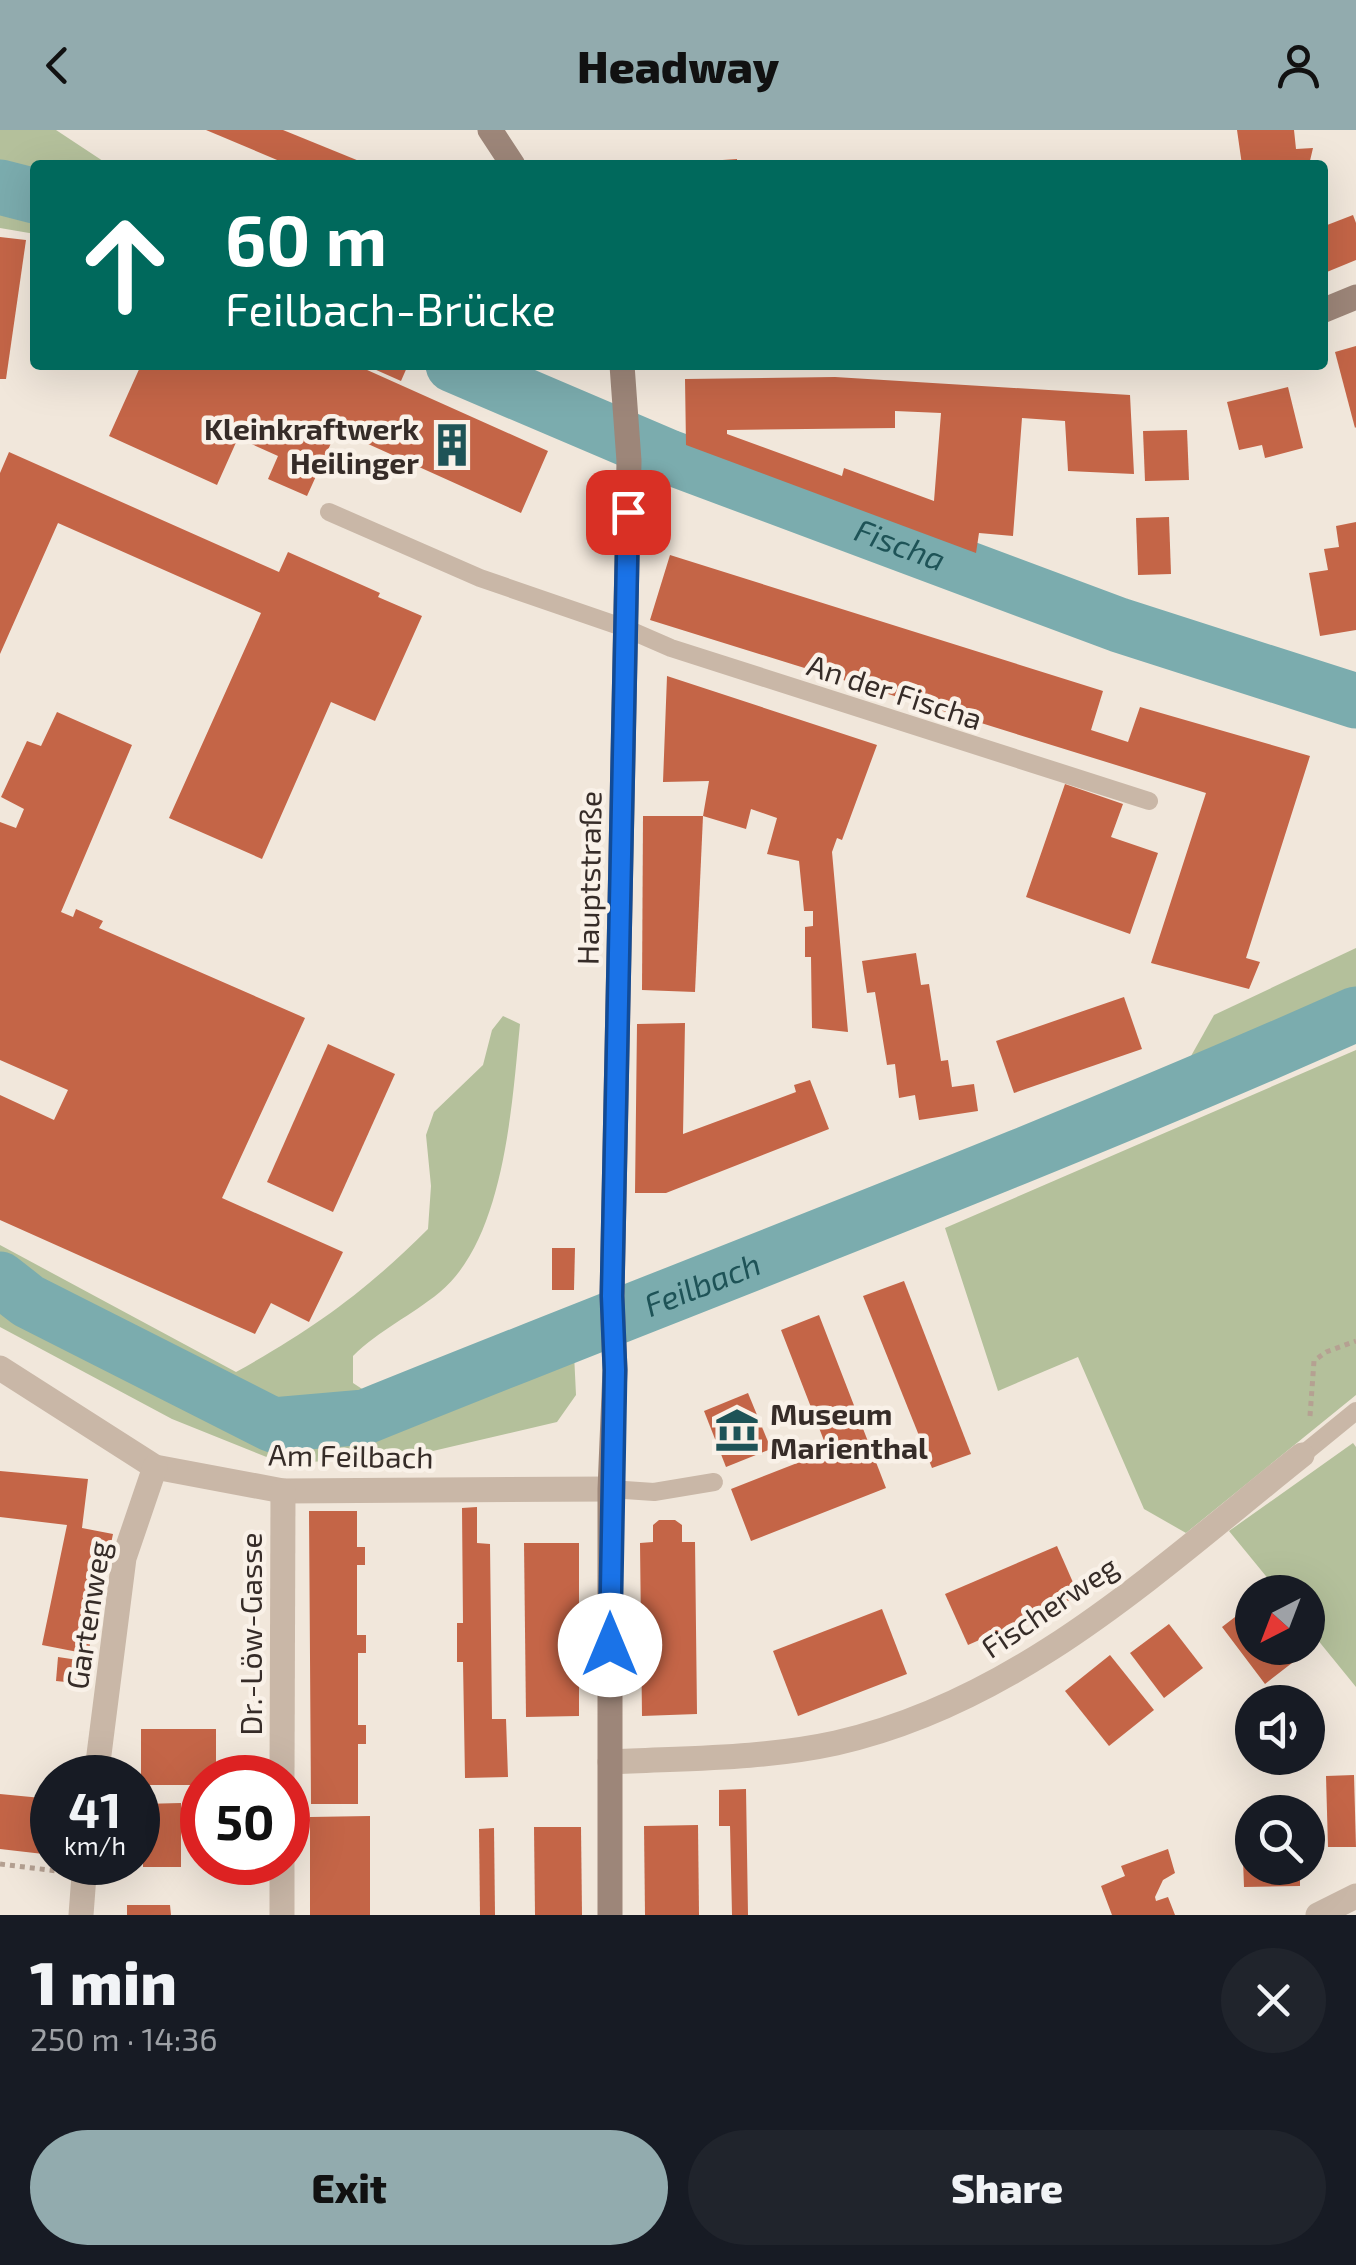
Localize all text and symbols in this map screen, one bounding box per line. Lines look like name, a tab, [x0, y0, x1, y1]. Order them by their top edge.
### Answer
icon: back	[30, 38, 85, 93]
text: Headway	[577, 38, 779, 92]
icon: person	[1271, 38, 1326, 93]
text: 60 m	[225, 196, 387, 280]
icon: ahead	[60, 200, 190, 330]
text: Feilbach-Brücke	[225, 281, 556, 335]
place label: Kleinkraftwerk Heilinger	[204, 410, 419, 480]
building icon: Kleinkraftwerk Heilinger	[428, 421, 476, 469]
pin	[586, 470, 671, 555]
icon: arrive	[601, 485, 656, 540]
water label: Fischa	[850, 509, 951, 578]
street label: An der Fischa	[803, 646, 987, 736]
street label: Hauptstraße	[568, 791, 608, 965]
water label: Feilbach	[638, 1243, 766, 1323]
place label: Museum Marienthal	[770, 1395, 928, 1465]
museum icon: Museum Marienthal	[713, 1406, 761, 1454]
street label: Am Feilbach	[268, 1436, 434, 1474]
street label: Dr.-Löw-Gasse	[232, 1532, 268, 1736]
street label: Gartenweg	[58, 1538, 117, 1692]
street label: Fischerweg	[974, 1547, 1124, 1665]
north arrow	[1235, 1575, 1325, 1665]
map controls	[1235, 1575, 1325, 1885]
position arrow	[558, 1593, 662, 1697]
button: sound	[1235, 1685, 1325, 1775]
speed limit sign: 50	[180, 1755, 310, 1885]
text: 41	[68, 1778, 122, 1838]
button: search	[1235, 1795, 1325, 1885]
text: km/h	[64, 1830, 126, 1860]
text: 1 min	[30, 1945, 177, 2017]
button: close	[1221, 1948, 1326, 2053]
text: 250 m · 14:36	[30, 2019, 218, 2057]
button: Exit	[30, 2130, 668, 2245]
button: Share	[688, 2130, 1326, 2245]

